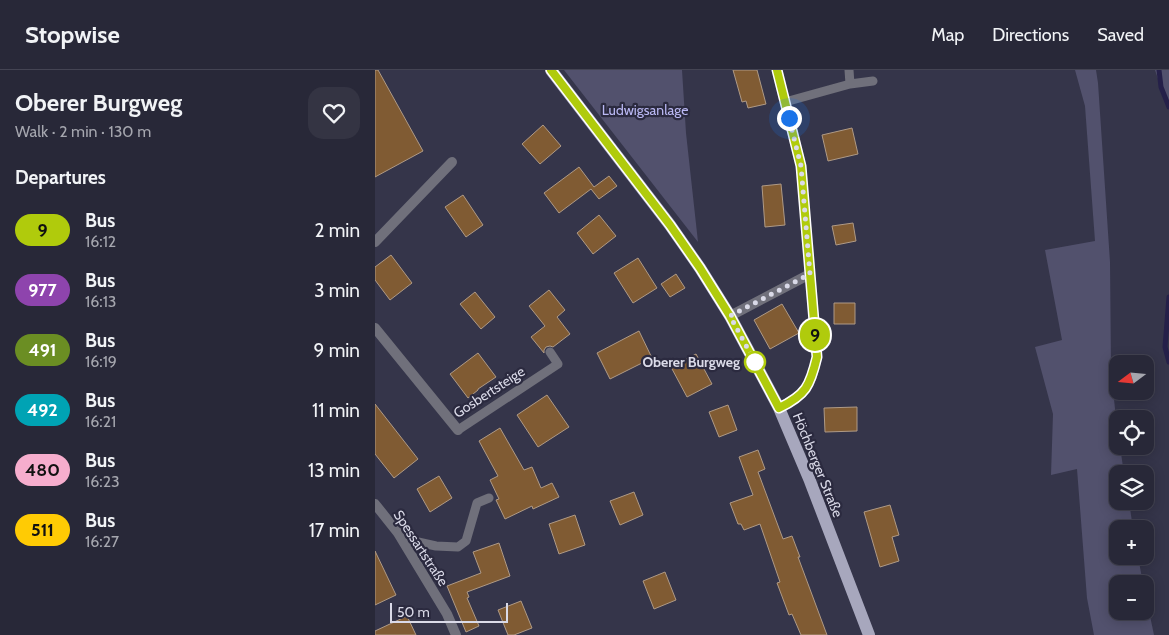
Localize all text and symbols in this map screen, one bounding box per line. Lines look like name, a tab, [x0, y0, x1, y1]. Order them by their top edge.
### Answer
text: Stopwise	[25, 20, 120, 49]
text: Map	[931, 24, 964, 46]
text: Directions	[992, 24, 1069, 46]
text: Saved	[1097, 24, 1144, 46]
button: heart	[308, 87, 360, 139]
text: Oberer Burgweg	[15, 88, 182, 117]
park label: Ludwigsanlage	[602, 101, 688, 119]
your location	[777, 106, 802, 131]
text: Walk · 2 min · 130 m	[15, 122, 151, 141]
text: Departures	[15, 166, 106, 189]
text: Bus	[85, 209, 115, 232]
text: 9	[37, 219, 48, 241]
text: 2 min	[314, 219, 360, 242]
text: 16:12	[85, 232, 116, 251]
text: Bus	[85, 269, 115, 292]
text: 977	[28, 279, 57, 301]
text: 3 min	[314, 279, 360, 302]
text: 16:13	[85, 292, 117, 311]
line badge: 9	[799, 319, 831, 351]
text: 9	[810, 324, 820, 346]
text: Bus	[85, 329, 115, 352]
text: 491	[29, 339, 56, 361]
text: 9 min	[314, 339, 360, 362]
marker: Oberer Burgweg	[744, 351, 766, 373]
text: 16:19	[85, 352, 117, 371]
place label: Oberer Burgweg	[642, 353, 740, 371]
north arrow	[1109, 355, 1154, 400]
map controls	[1109, 355, 1154, 620]
street label: Gosbertsteige	[450, 362, 528, 422]
text: Bus	[85, 389, 115, 412]
text: 492	[27, 399, 58, 421]
text: 11 min	[312, 399, 360, 422]
street label: Höchberger Straße	[789, 410, 847, 520]
button: locate	[1109, 410, 1154, 455]
text: 16:21	[85, 412, 116, 431]
text: Bus	[85, 449, 115, 472]
text: 480	[25, 459, 60, 481]
text: 13 min	[308, 459, 360, 482]
button: layers	[1109, 465, 1154, 510]
text: 16:23	[85, 472, 120, 491]
street label: Spessartstraße	[390, 507, 452, 589]
text: Bus	[85, 509, 115, 532]
text: 511	[31, 519, 54, 541]
text: 17 min	[309, 519, 360, 542]
button: +	[1109, 520, 1154, 565]
text: 16:27	[85, 532, 119, 551]
button: −	[1109, 575, 1154, 620]
scale bar	[390, 600, 507, 623]
text: 50 m	[397, 603, 430, 621]

